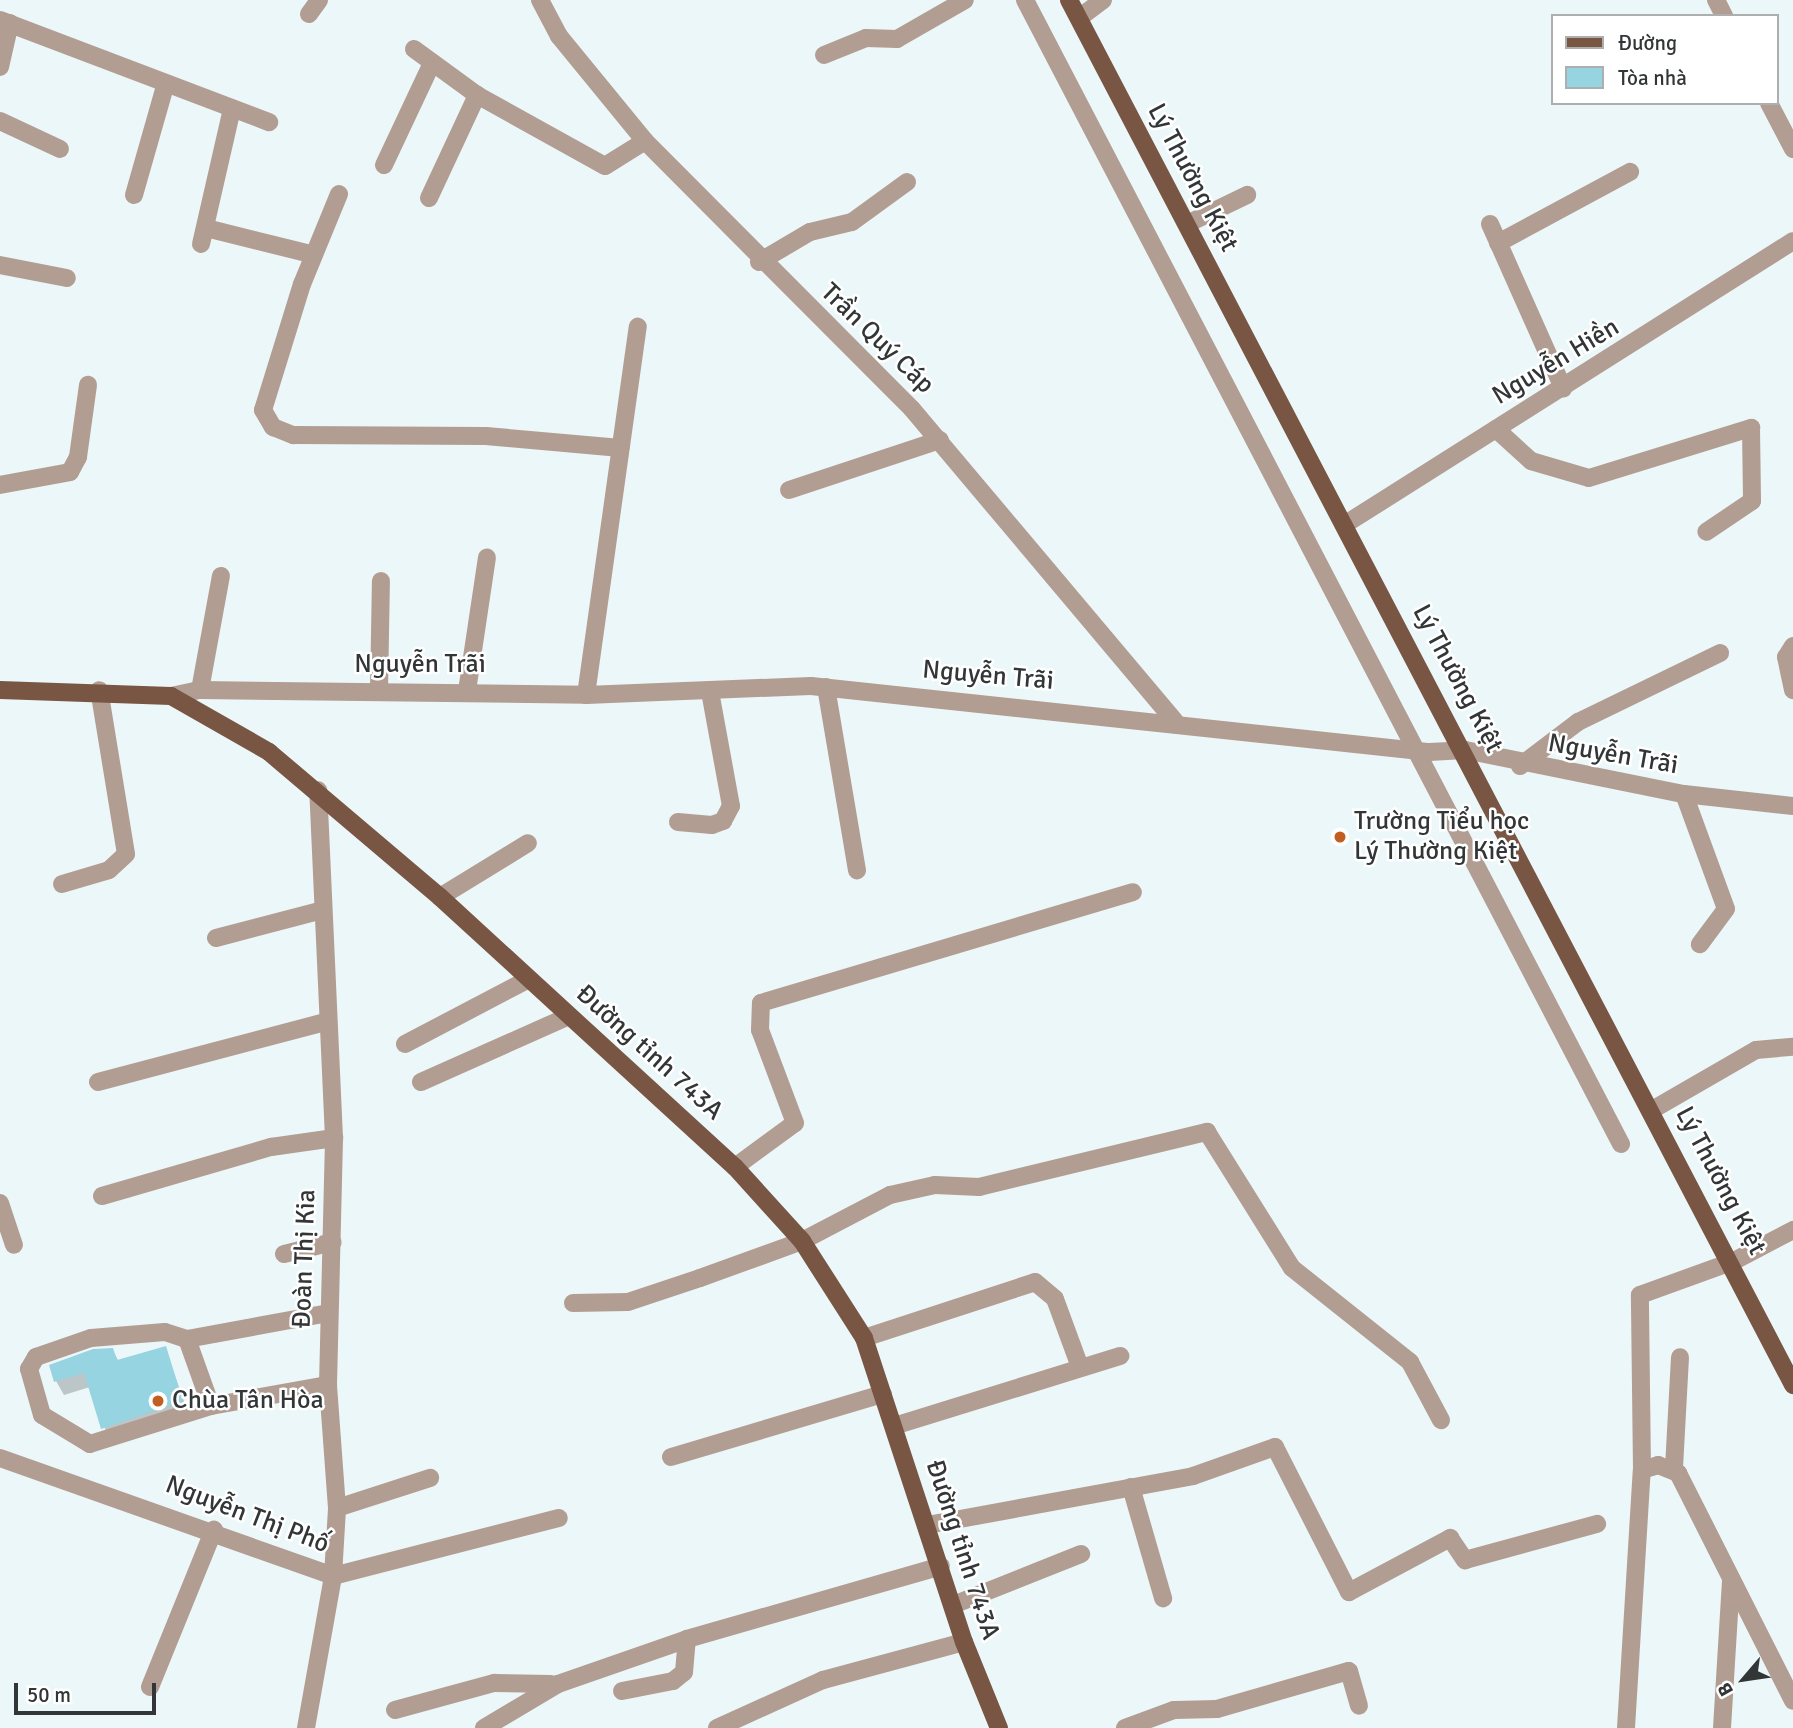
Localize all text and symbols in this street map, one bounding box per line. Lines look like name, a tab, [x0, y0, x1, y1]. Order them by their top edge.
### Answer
legend	[1552, 14, 1779, 105]
text: Đường	[1618, 30, 1677, 56]
text: Tòa nhà	[1618, 65, 1687, 91]
street label: Lý Thường Kiệt	[1140, 99, 1244, 257]
street label: Trần Quý Cáp	[814, 277, 940, 401]
street label: Nguyễn Hiền	[1487, 312, 1625, 412]
street label: Lý Thường Kiệt	[1405, 600, 1509, 758]
street label: Nguyễn Trãi	[354, 649, 486, 681]
street label: Nguyễn Trãi	[921, 655, 1055, 697]
street label: Nguyễn Trãi	[1546, 728, 1680, 782]
place label: Trường Tiểu học Lý Thường Kiệt	[1354, 806, 1529, 868]
marker: Trường Tiểu học Lý Thường Kiệt	[1332, 829, 1348, 845]
street label: Đường tỉnh 743A	[569, 979, 729, 1127]
street label: Lý Thường Kiệt	[1668, 1102, 1772, 1260]
street label: Đoàn Thị Kia	[287, 1189, 323, 1329]
place label: Chùa Tân Hòa	[172, 1385, 324, 1417]
marker: Chùa Tân Hòa	[150, 1393, 166, 1409]
street label: Đường tỉnh 743A	[918, 1456, 1006, 1644]
street label: Nguyễn Thị Phố	[161, 1470, 333, 1560]
north arrow	[1709, 1644, 1779, 1714]
scale bar	[18, 1668, 159, 1712]
text: B	[1712, 1678, 1739, 1700]
text: 50 m	[27, 1682, 71, 1708]

